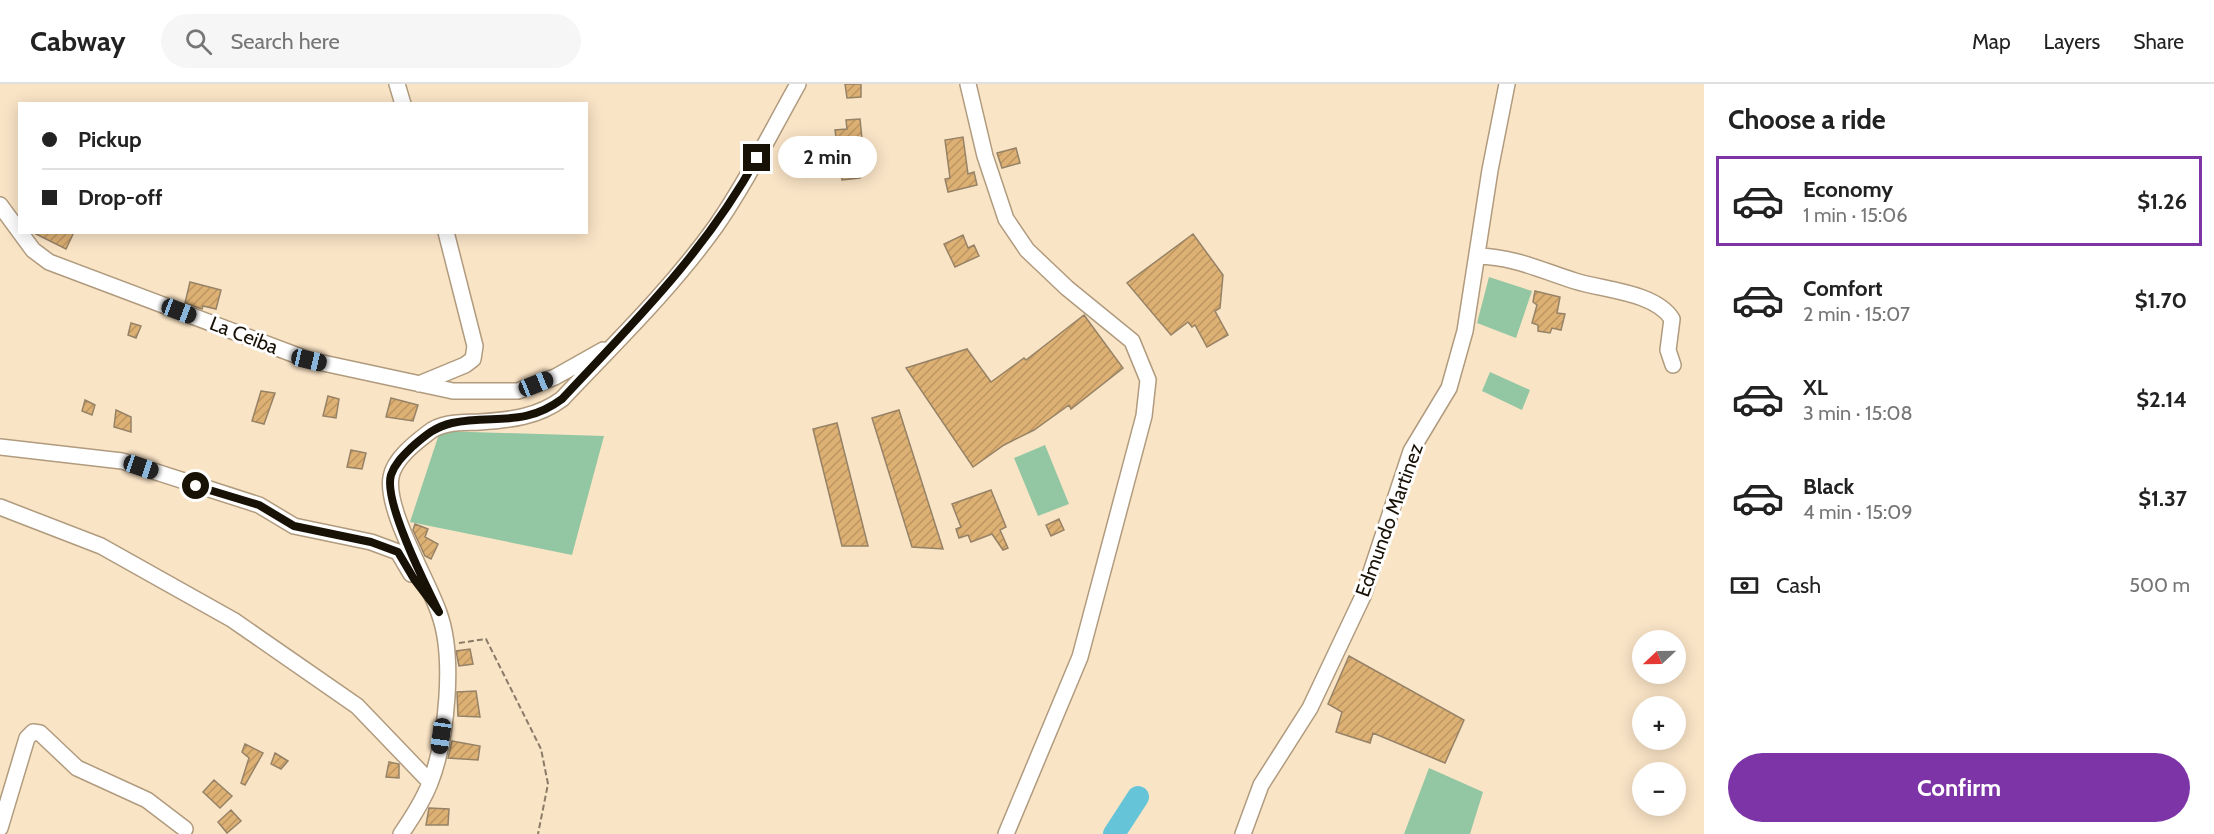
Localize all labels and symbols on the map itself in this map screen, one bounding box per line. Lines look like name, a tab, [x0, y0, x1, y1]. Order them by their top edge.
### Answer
callout: 2 min	[778, 137, 877, 179]
route end	[743, 144, 770, 171]
car	[159, 296, 199, 326]
street label: La Ceiba	[206, 311, 282, 359]
car	[289, 347, 329, 373]
car	[516, 369, 556, 399]
street label: Edmundo Martinez	[1350, 440, 1428, 600]
car	[121, 453, 161, 481]
route start	[182, 472, 209, 499]
north arrow	[1632, 630, 1686, 684]
car	[430, 717, 452, 755]

